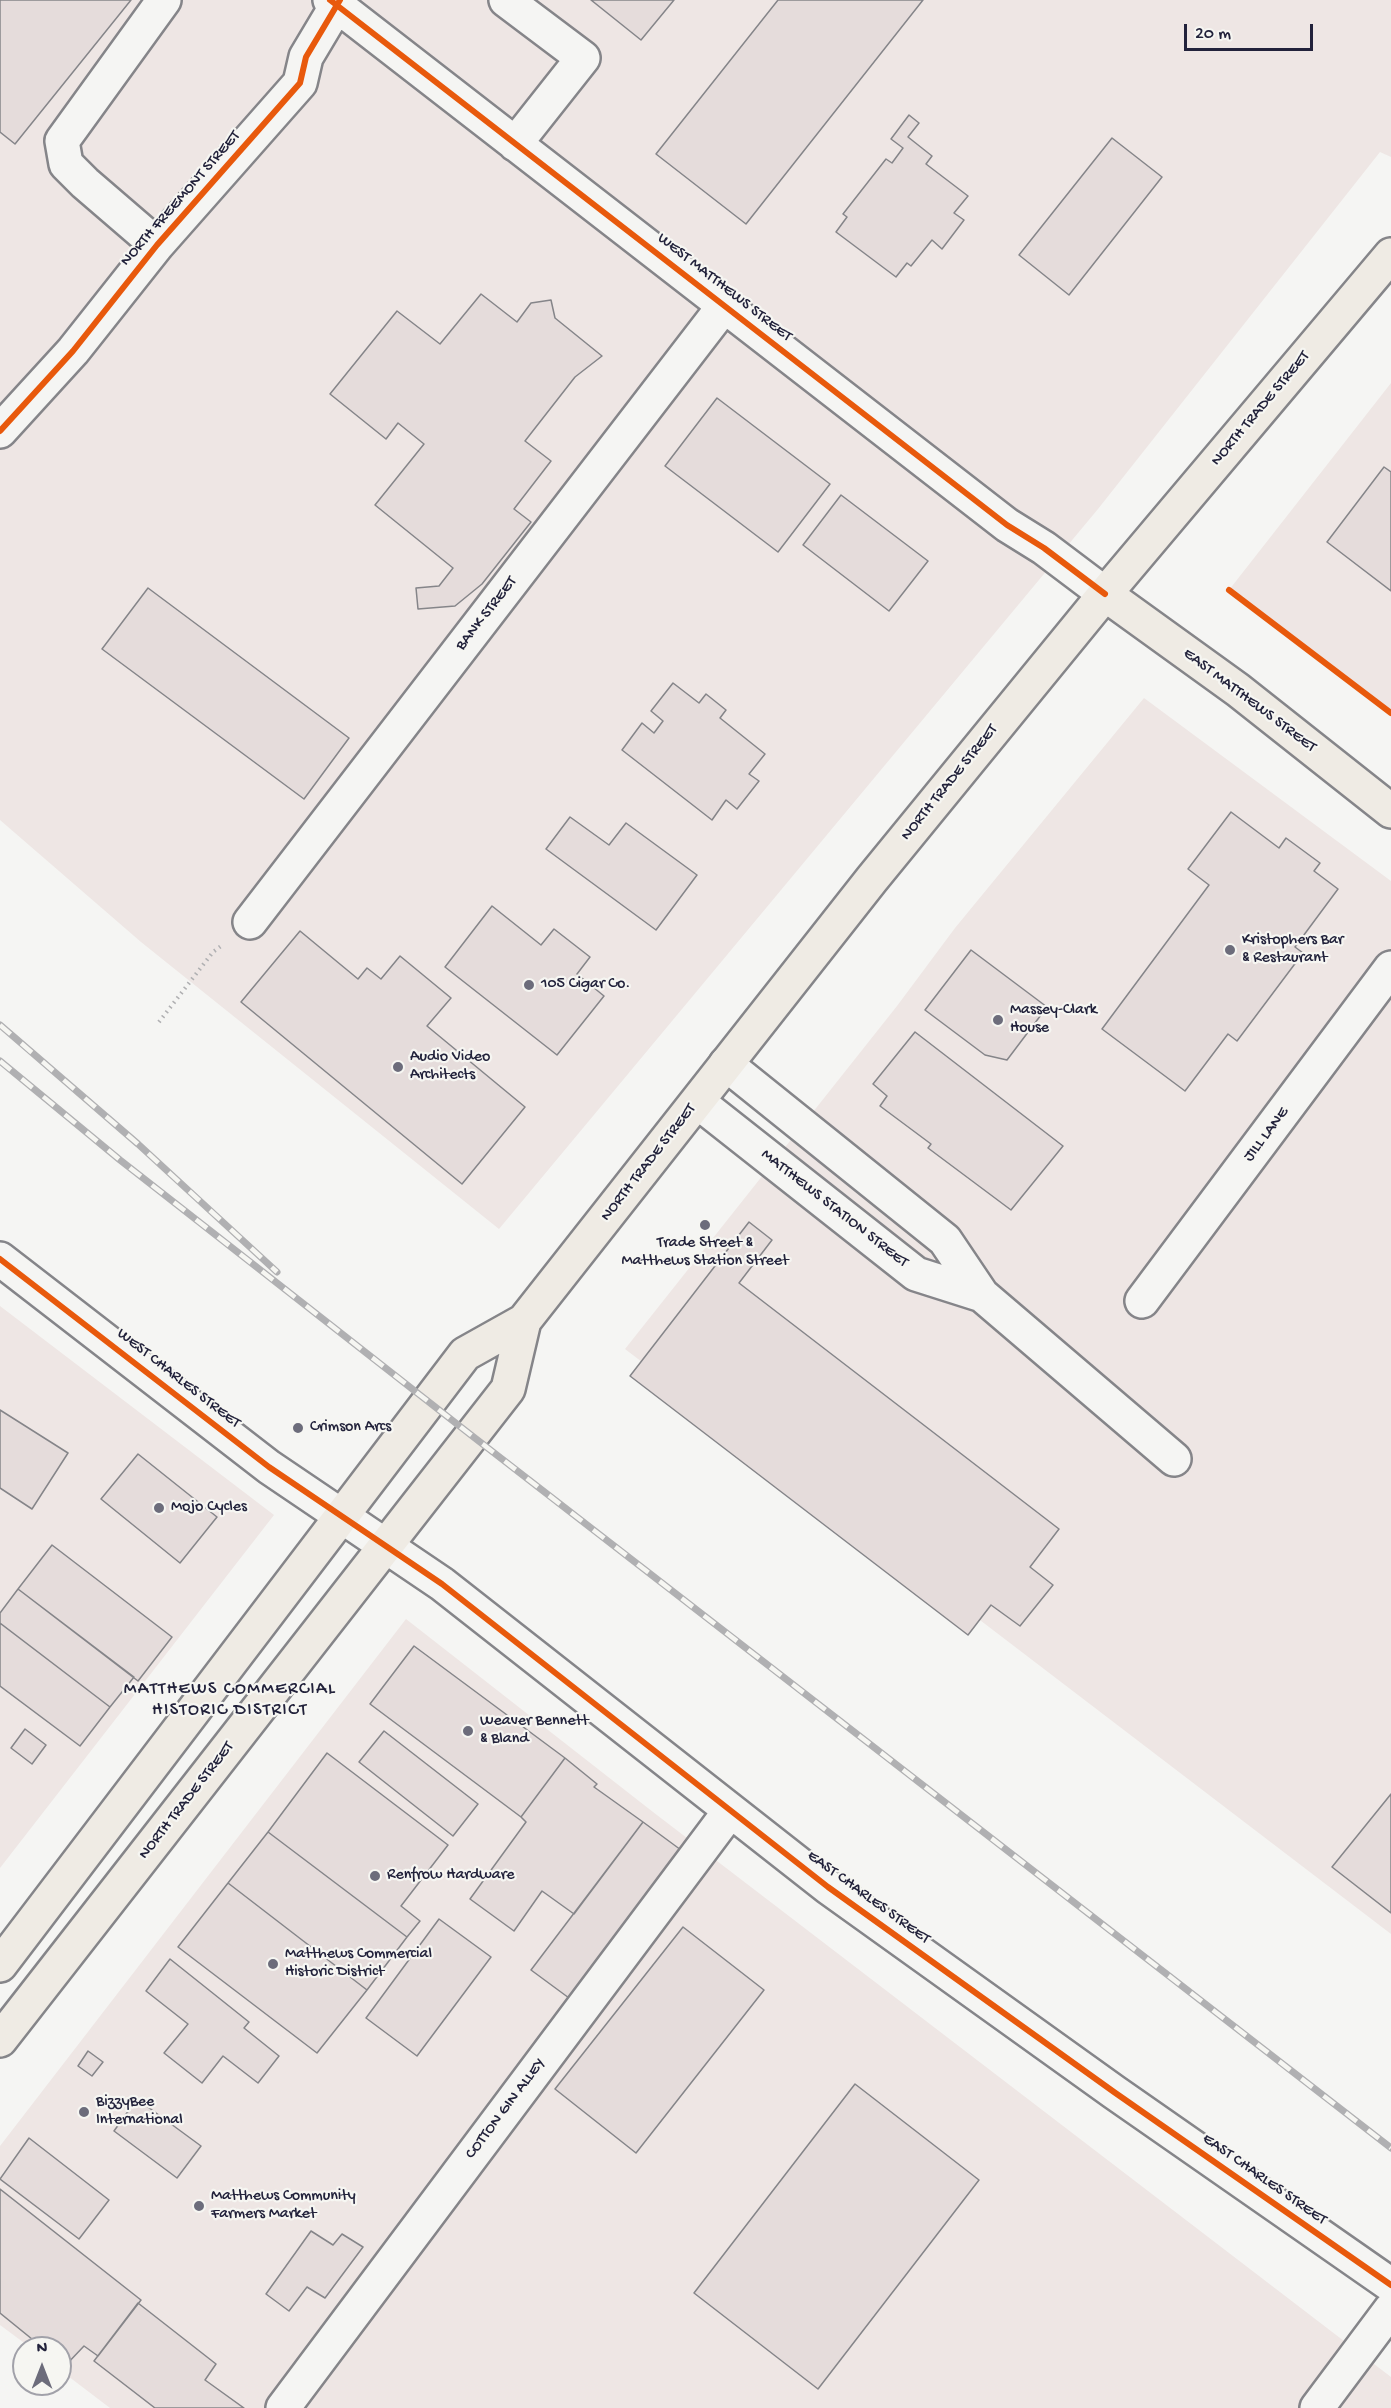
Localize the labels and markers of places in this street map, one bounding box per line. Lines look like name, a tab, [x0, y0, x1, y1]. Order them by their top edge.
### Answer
place label: Kristophers Bar & Restaurant	[1242, 931, 1343, 969]
marker: Kristophers Bar & Restaurant	[1223, 943, 1237, 957]
place label: 105 Cigar Co.	[541, 975, 630, 995]
marker: 105 Cigar Co.	[522, 978, 536, 992]
place label: Massey-Clark House	[1010, 1001, 1097, 1039]
marker: Massey-Clark House	[991, 1013, 1005, 1027]
place label: Audio Video Architects	[410, 1048, 490, 1086]
marker: Audio Video Architects	[391, 1060, 405, 1074]
marker: Trade Street & Matthews Station Street	[698, 1218, 712, 1232]
place label: Trade Street & Matthews Station Street	[621, 1234, 789, 1272]
place label: Crimson Arcs	[310, 1418, 391, 1438]
marker: Crimson Arcs	[291, 1421, 305, 1435]
place label: Mojo Cycles	[171, 1498, 247, 1518]
marker: Mojo Cycles	[152, 1501, 166, 1515]
place label: Weaver Bennett & Bland	[480, 1712, 588, 1750]
marker: Weaver Bennett & Bland	[461, 1724, 475, 1738]
place label: Renfrow Hardware	[387, 1866, 515, 1886]
marker: Renfrow Hardware	[368, 1869, 382, 1883]
place label: Matthews Commercial Historic District	[285, 1945, 432, 1983]
marker: Matthews Commercial Historic District	[266, 1957, 280, 1971]
place label: BizzyBee International	[96, 2093, 183, 2131]
marker: BizzyBee International	[77, 2105, 91, 2119]
place label: Matthews Community Farmers Market	[211, 2187, 356, 2225]
marker: Matthews Community Farmers Market	[192, 2199, 206, 2213]

